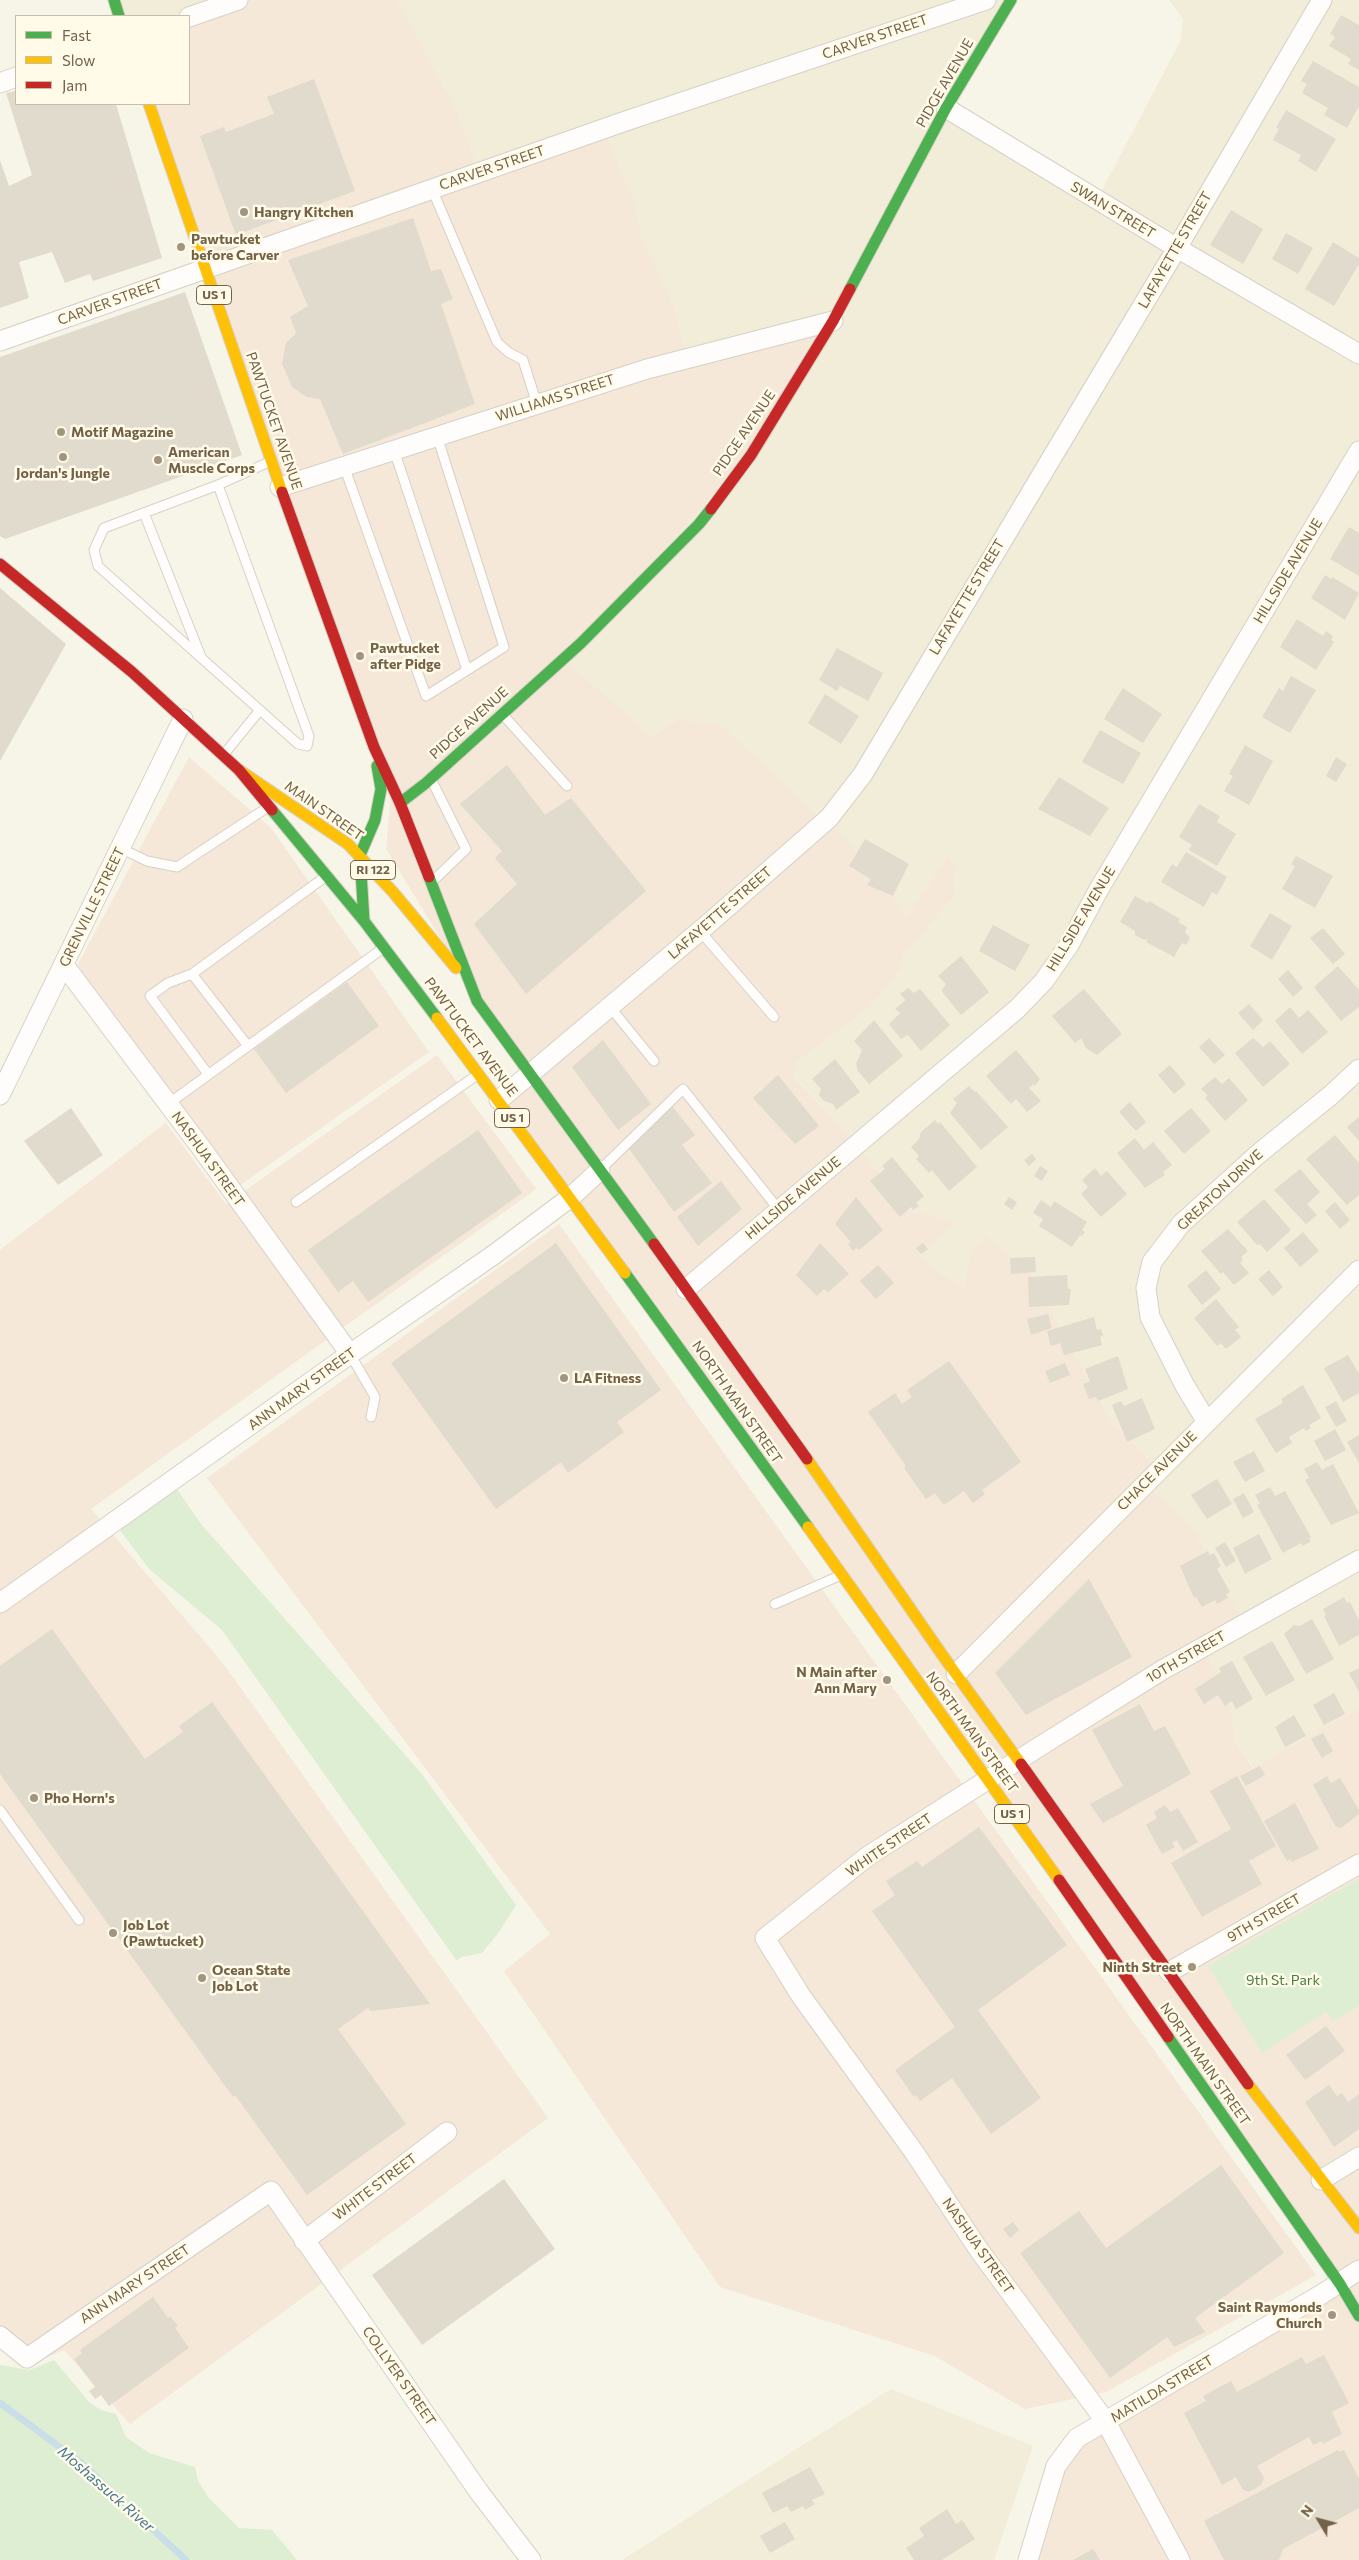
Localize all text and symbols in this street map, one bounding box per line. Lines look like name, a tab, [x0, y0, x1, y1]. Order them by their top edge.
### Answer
street label: CARVER STREET	[820, 11, 930, 63]
legend	[15, 15, 190, 105]
text: Fast	[62, 26, 91, 44]
street label: PIDGE AVENUE	[913, 36, 977, 130]
text: Slow	[62, 51, 95, 69]
text: Jam	[62, 76, 87, 94]
street label: CARVER STREET	[437, 142, 547, 194]
street label: SWAN STREET	[1068, 178, 1158, 242]
street label: LAFAYETTE STREET	[1135, 189, 1215, 311]
place label: Hangry Kitchen	[254, 204, 354, 220]
marker: Hangry Kitchen	[238, 206, 250, 218]
place label: Pawtucket before Carver	[191, 231, 279, 264]
marker: Pawtucket before Carver	[175, 241, 187, 253]
street label: CARVER STREET	[55, 275, 165, 329]
road number: US 1	[196, 286, 232, 304]
street label: PAWTUCKET AVENUE	[242, 350, 306, 492]
street label: WILLIAMS STREET	[493, 371, 617, 425]
street label: PIDGE AVENUE	[709, 387, 779, 479]
place label: Motif Magazine	[71, 424, 173, 440]
marker: Motif Magazine	[55, 426, 67, 438]
place label: American Muscle Corps	[168, 444, 255, 477]
marker: Jordan's Jungle	[57, 451, 69, 463]
marker: American Muscle Corps	[152, 454, 164, 466]
place label: Jordan's Jungle	[16, 465, 110, 481]
street label: HILLSIDE AVENUE	[1250, 515, 1326, 627]
street label: LAFAYETTE STREET	[926, 536, 1008, 658]
place label: Pawtucket after Pidge	[370, 640, 441, 672]
marker: Pawtucket after Pidge	[354, 650, 366, 662]
street label: PIDGE AVENUE	[426, 683, 512, 763]
street label: MAIN STREET	[281, 778, 367, 844]
street label: GRENVILLE STREET	[56, 844, 128, 970]
road number: RI 122	[350, 860, 396, 880]
street label: LAFAYETTE STREET	[665, 863, 775, 963]
street label: HILLSIDE AVENUE	[1043, 863, 1119, 975]
street label: PAWTUCKET AVENUE	[421, 974, 521, 1100]
street label: NASHUA STREET	[168, 1108, 248, 1210]
road number: US 1	[494, 1108, 530, 1128]
street label: GREATON DRIVE	[1174, 1146, 1266, 1234]
street label: HILLSIDE AVENUE	[742, 1153, 844, 1243]
street label: NORTH MAIN STREET	[688, 1338, 786, 1466]
street label: ANN MARY STREET	[245, 1344, 359, 1434]
place label: LA Fitness	[574, 1370, 641, 1386]
marker: LA Fitness	[558, 1372, 570, 1384]
street label: CHACE AVENUE	[1114, 1428, 1200, 1514]
street label: 10TH STREET	[1143, 1628, 1229, 1686]
place label: N Main after Ann Mary	[796, 1664, 877, 1696]
street label: NORTH MAIN STREET	[922, 1668, 1022, 1796]
marker: N Main after Ann Mary	[881, 1674, 893, 1686]
place label: Pho Horn's	[44, 1790, 115, 1806]
marker: Pho Horn's	[28, 1792, 40, 1804]
road number: US 1	[994, 1805, 1030, 1824]
street label: WHITE STREET	[843, 1810, 935, 1880]
street label: 9TH STREET	[1224, 1890, 1304, 1946]
place label: Job Lot (Pawtucket)	[123, 1917, 204, 1950]
marker: Job Lot (Pawtucket)	[107, 1927, 119, 1939]
place label: Ninth Street	[1102, 1959, 1182, 1975]
marker: Ninth Street	[1186, 1961, 1198, 1973]
place label: Ocean State Job Lot	[212, 1962, 290, 1994]
marker: Ocean State Job Lot	[196, 1972, 208, 1984]
park label: 9th St. Park	[1246, 1972, 1320, 1988]
street label: NORTH MAIN STREET	[1156, 2000, 1254, 2128]
street label: WHITE STREET	[330, 2150, 420, 2224]
street label: NASHUA STREET	[939, 2195, 1017, 2297]
street label: ANN MARY STREET	[77, 2241, 193, 2327]
place label: Saint Raymonds Church	[1218, 2299, 1322, 2332]
marker: Saint Raymonds Church	[1326, 2309, 1338, 2321]
street label: COLLYER STREET	[359, 2323, 439, 2429]
street label: MATILDA STREET	[1108, 2352, 1216, 2426]
water label: Moshassuck River	[54, 2442, 158, 2536]
north arrow	[1294, 2495, 1344, 2545]
text: N	[1297, 2501, 1317, 2520]

